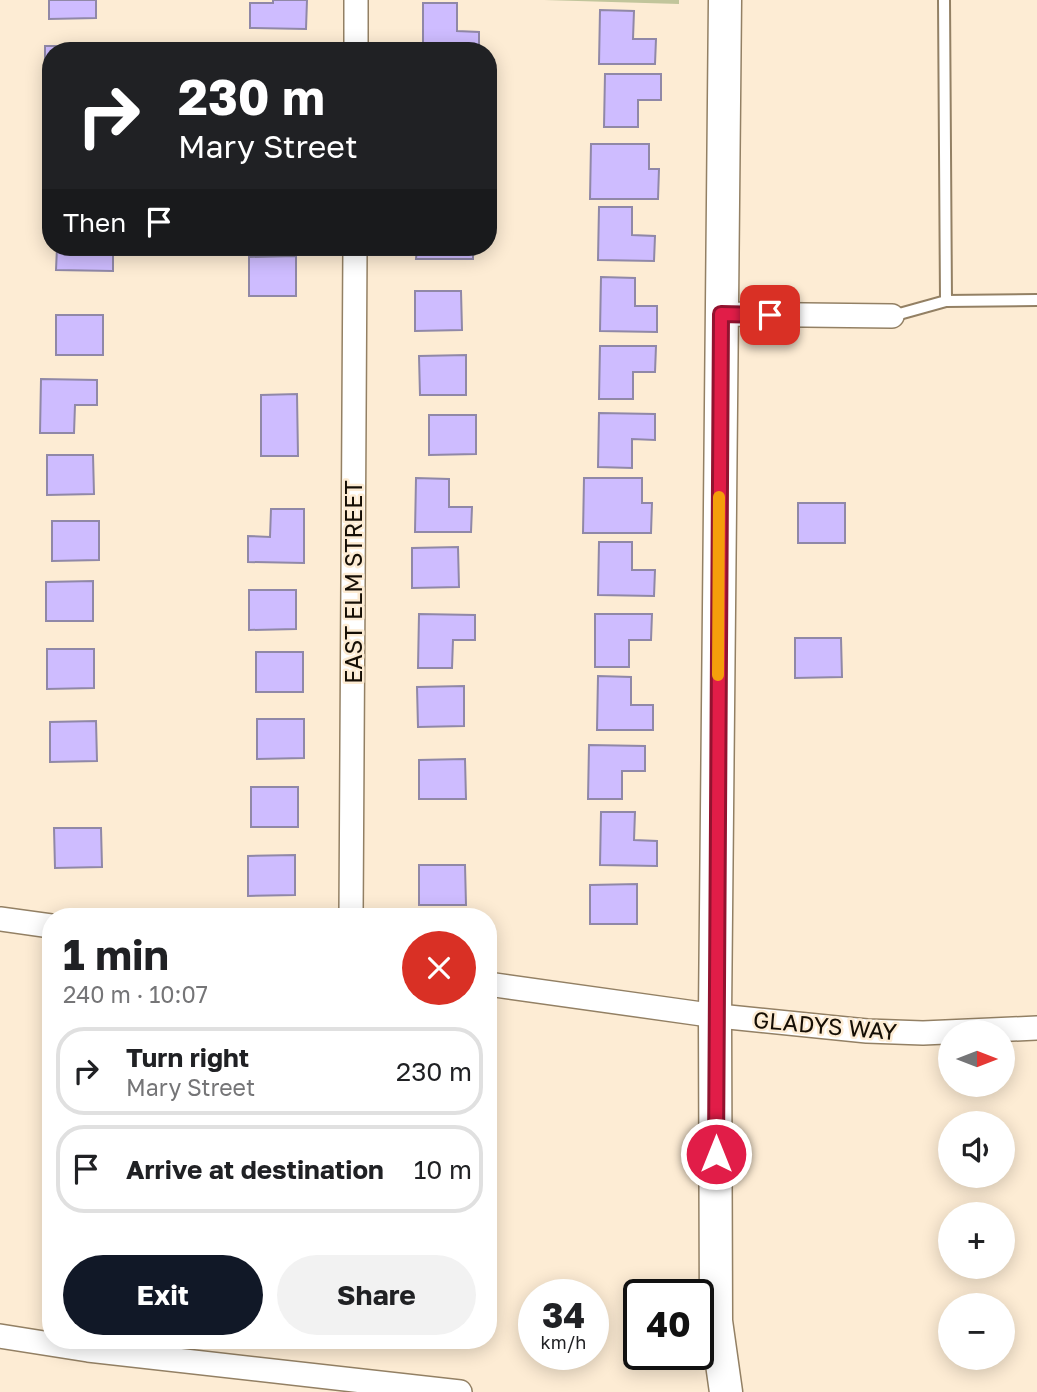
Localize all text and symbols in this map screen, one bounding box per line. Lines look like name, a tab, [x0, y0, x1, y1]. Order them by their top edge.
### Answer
text: 230 m	[178, 67, 325, 126]
icon: right	[63, 70, 154, 161]
text: Mary Street	[178, 127, 358, 165]
icon: arrive	[140, 203, 178, 241]
text: Then	[63, 207, 126, 238]
pin	[740, 285, 800, 345]
icon: arrive	[751, 296, 789, 334]
street label: EAST ELM STREET	[339, 480, 367, 684]
text: 1 min	[63, 929, 169, 979]
button: close	[402, 931, 476, 1005]
text: 240 m · 10:07	[63, 980, 208, 1008]
street label: GLADYS WAY	[752, 1005, 898, 1045]
north arrow	[938, 1020, 1015, 1097]
map controls	[938, 1020, 1015, 1370]
text: Turn right	[126, 1042, 249, 1073]
icon: right	[67, 1052, 105, 1090]
text: 230 m	[396, 1056, 472, 1087]
text: Mary Street	[126, 1073, 255, 1101]
button: sound	[938, 1111, 1015, 1188]
position arrow	[679, 1117, 753, 1191]
icon: arrive	[67, 1150, 105, 1188]
text: Arrive at destination	[126, 1154, 384, 1185]
text: 10 m	[414, 1154, 472, 1185]
button: +	[938, 1202, 1015, 1279]
button: Exit	[63, 1255, 263, 1335]
button: Share	[277, 1255, 476, 1335]
speed limit sign: 40	[623, 1279, 714, 1370]
button: −	[938, 1293, 1015, 1370]
text: 34	[542, 1294, 585, 1336]
text: km/h	[541, 1331, 586, 1353]

